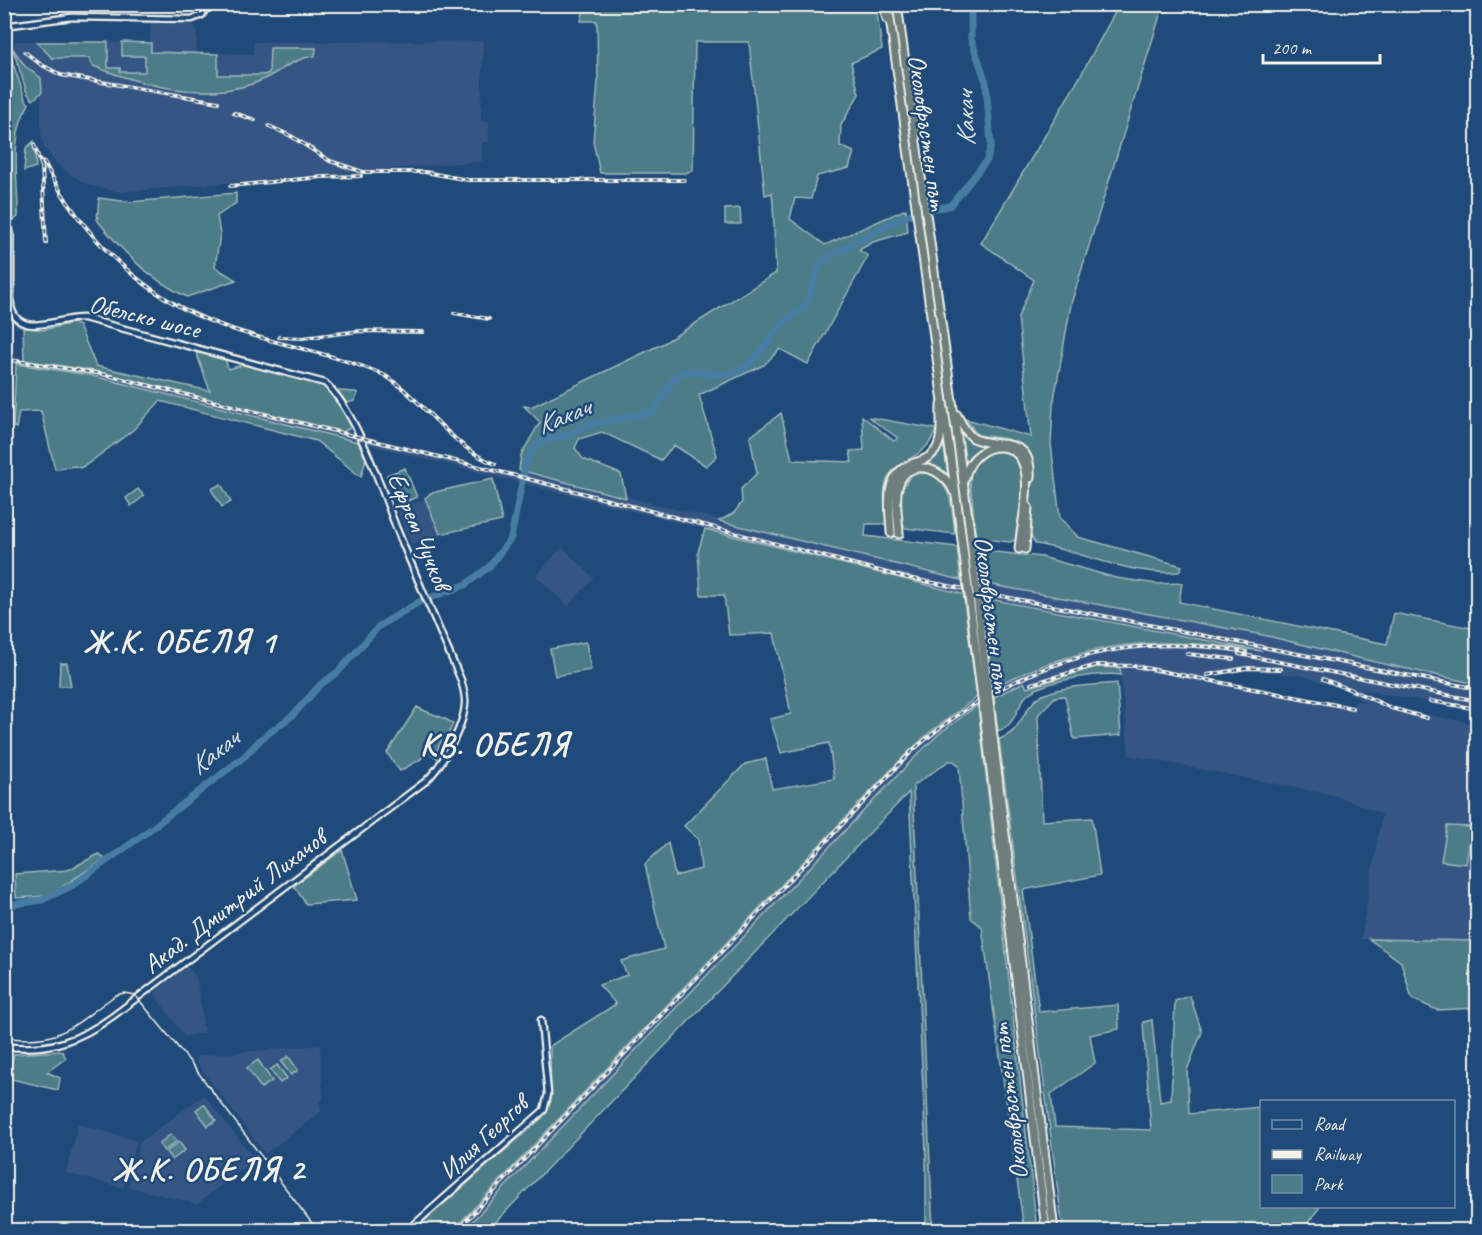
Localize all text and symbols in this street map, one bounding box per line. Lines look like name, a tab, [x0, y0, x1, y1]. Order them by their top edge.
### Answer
scale bar	[1263, 27, 1380, 65]
text: 200 m	[1272, 37, 1313, 59]
street label: Околовръстен път	[900, 52, 955, 213]
water label: Какач	[947, 87, 983, 147]
street label: Обелско шосе	[86, 287, 206, 347]
water label: Какач	[531, 388, 599, 442]
street label: Ефрем Чучков	[380, 468, 461, 599]
street label: Околовръстен път	[967, 535, 1019, 695]
district label: Ж.К. ОБЕЛЯ 1	[84, 621, 279, 662]
water label: Какач	[182, 719, 249, 782]
district label: КВ. ОБЕЛЯ	[420, 724, 573, 765]
street label: Акад. Дмитрий Лихачов	[136, 819, 336, 981]
street label: Околовръстен път	[983, 1021, 1035, 1181]
street label: Илия Георгов	[432, 1084, 538, 1187]
legend	[1260, 1100, 1455, 1208]
text: Road	[1314, 1113, 1347, 1135]
text: Railway	[1314, 1143, 1362, 1165]
district label: Ж.К. ОБЕЛЯ 2	[113, 1149, 307, 1190]
text: Park	[1314, 1173, 1344, 1195]

